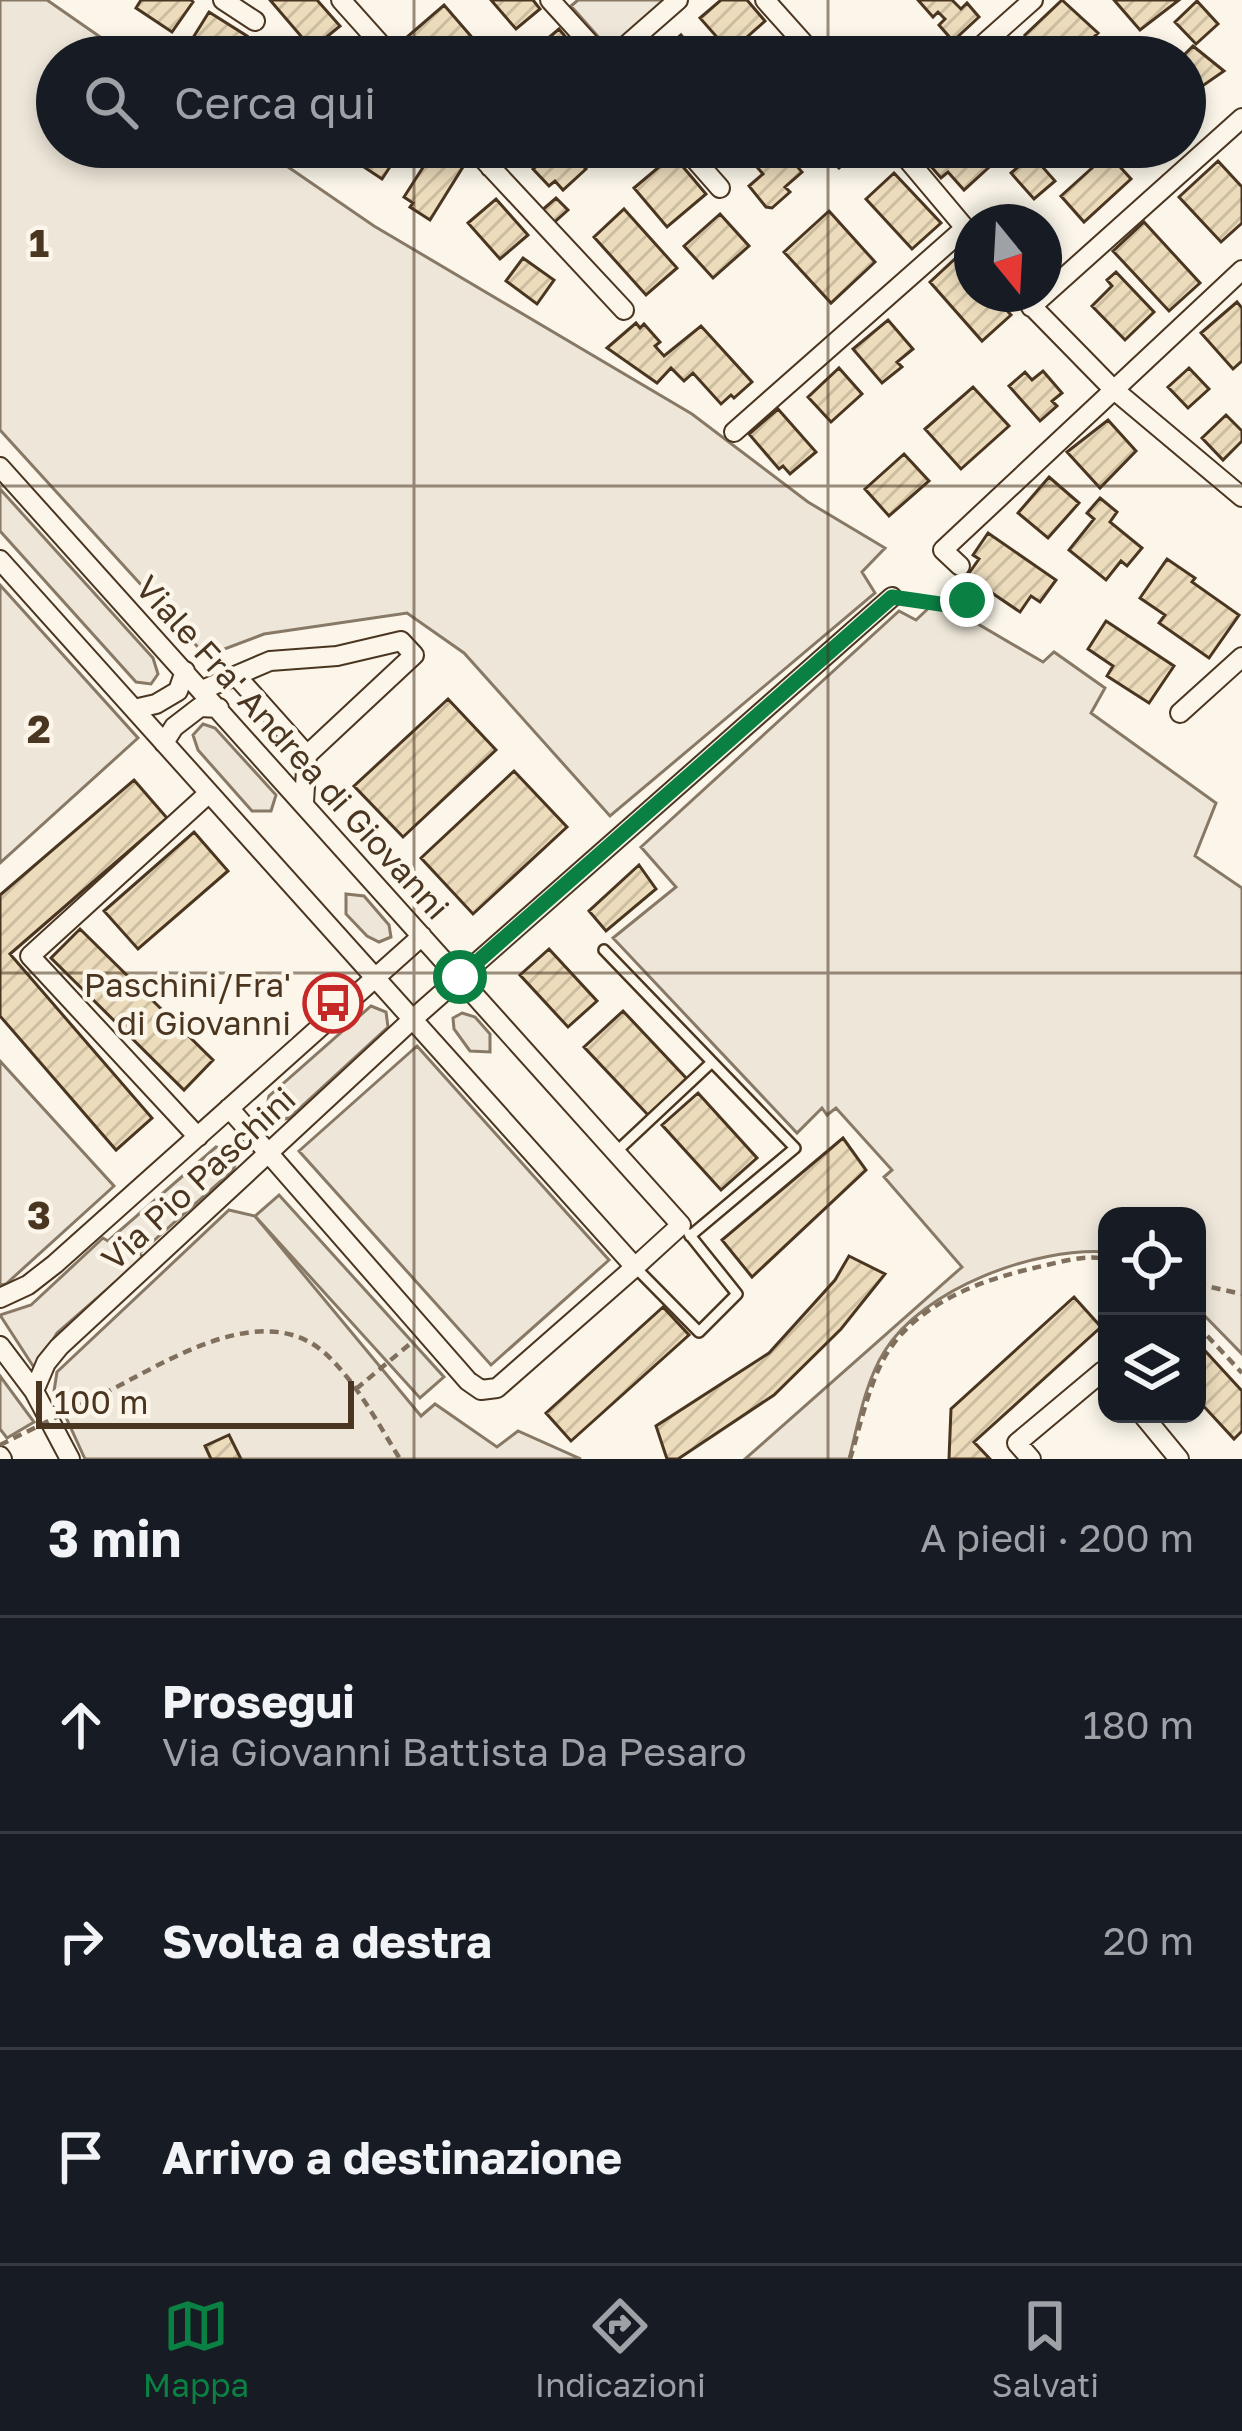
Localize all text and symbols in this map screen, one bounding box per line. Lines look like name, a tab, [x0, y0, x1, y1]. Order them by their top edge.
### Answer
search box	[36, 36, 1206, 168]
icon: search	[78, 69, 144, 135]
text: Cerca qui	[174, 75, 376, 129]
north arrow	[954, 204, 1062, 312]
text: 1	[29, 219, 49, 266]
street label: Viale Fra' Andrea di Giovanni	[128, 567, 458, 927]
route end	[940, 573, 994, 627]
text: 2	[27, 705, 51, 752]
route start	[433, 950, 487, 1004]
place label: Paschini/Fra' di Giovanni	[84, 965, 291, 1042]
bus stop icon: Paschini/Fra' di Giovanni	[302, 972, 364, 1034]
street label: Via Pio Paschini	[93, 1078, 303, 1278]
text: 3	[27, 1191, 51, 1238]
map controls	[1098, 1207, 1206, 1423]
button: locate	[1098, 1207, 1206, 1315]
button: layers	[1098, 1315, 1206, 1423]
scale bar	[36, 1375, 354, 1428]
text: 100 m	[54, 1382, 148, 1421]
text: 3 min	[48, 1507, 181, 1568]
text: A piedi · 200 m	[920, 1514, 1194, 1561]
text: Prosegui	[162, 1674, 355, 1728]
icon: ahead	[48, 1692, 114, 1758]
text: 180 m	[1083, 1701, 1194, 1748]
text: Via Giovanni Battista Da Pesaro	[162, 1728, 747, 1775]
icon: right	[48, 1908, 114, 1974]
text: Svolta a destra	[162, 1914, 492, 1968]
text: 20 m	[1103, 1917, 1194, 1964]
icon: arrive	[48, 2124, 114, 2190]
text: Arrivo a destinazione	[162, 2130, 622, 2184]
tab: Mappa	[143, 2293, 249, 2404]
tab: Indicazioni	[535, 2293, 706, 2404]
tab: Salvati	[992, 2293, 1099, 2404]

